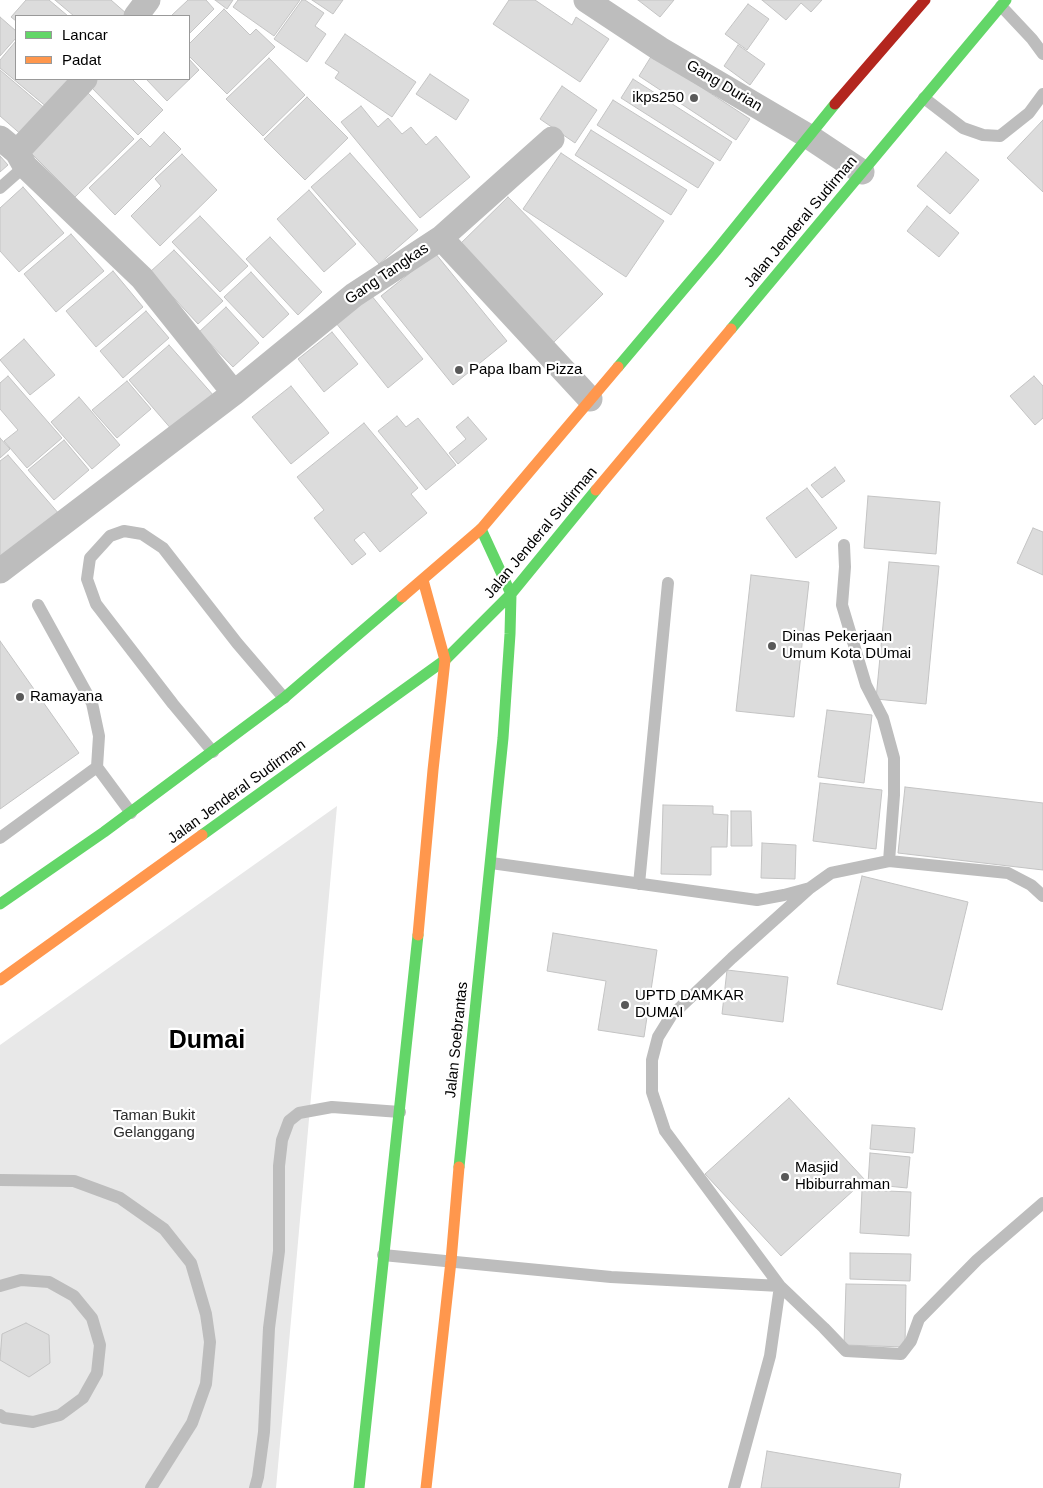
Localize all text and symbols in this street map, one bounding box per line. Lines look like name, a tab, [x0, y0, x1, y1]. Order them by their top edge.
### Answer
legend	[15, 15, 190, 80]
text: Lancar	[62, 26, 108, 43]
text: Padat	[62, 51, 101, 68]
street label: Gang Durian	[683, 56, 765, 116]
place label: ikps250	[632, 89, 684, 107]
marker: ikps250	[688, 92, 700, 104]
street label: Jalan Jenderal Sudirman	[741, 153, 861, 291]
street label: Gang Tangkas	[342, 239, 432, 309]
place label: Papa Ibam Pizza	[469, 361, 582, 379]
marker: Papa Ibam Pizza	[453, 364, 465, 376]
street label: Jalan Jenderal Sudirman	[481, 464, 601, 602]
place label: Dinas Pekerjaan Umum Kota DUmai	[782, 628, 911, 663]
marker: Dinas Pekerjaan Umum Kota DUmai	[766, 640, 778, 652]
place label: Ramayana	[30, 688, 103, 706]
marker: Ramayana	[14, 691, 26, 703]
street label: Jalan Jenderal Sudirman	[165, 736, 309, 848]
street label: Jalan Soebrantas	[442, 981, 472, 1099]
place label: UPTD DAMKAR DUMAI	[635, 987, 744, 1022]
marker: UPTD DAMKAR DUMAI	[619, 999, 631, 1011]
district label: Dumai	[169, 1026, 245, 1056]
park label: Taman Bukit Gelanggang	[113, 1107, 195, 1142]
place label: Masjid Hbiburrahman	[795, 1159, 890, 1194]
marker: Masjid Hbiburrahman	[779, 1171, 791, 1183]

